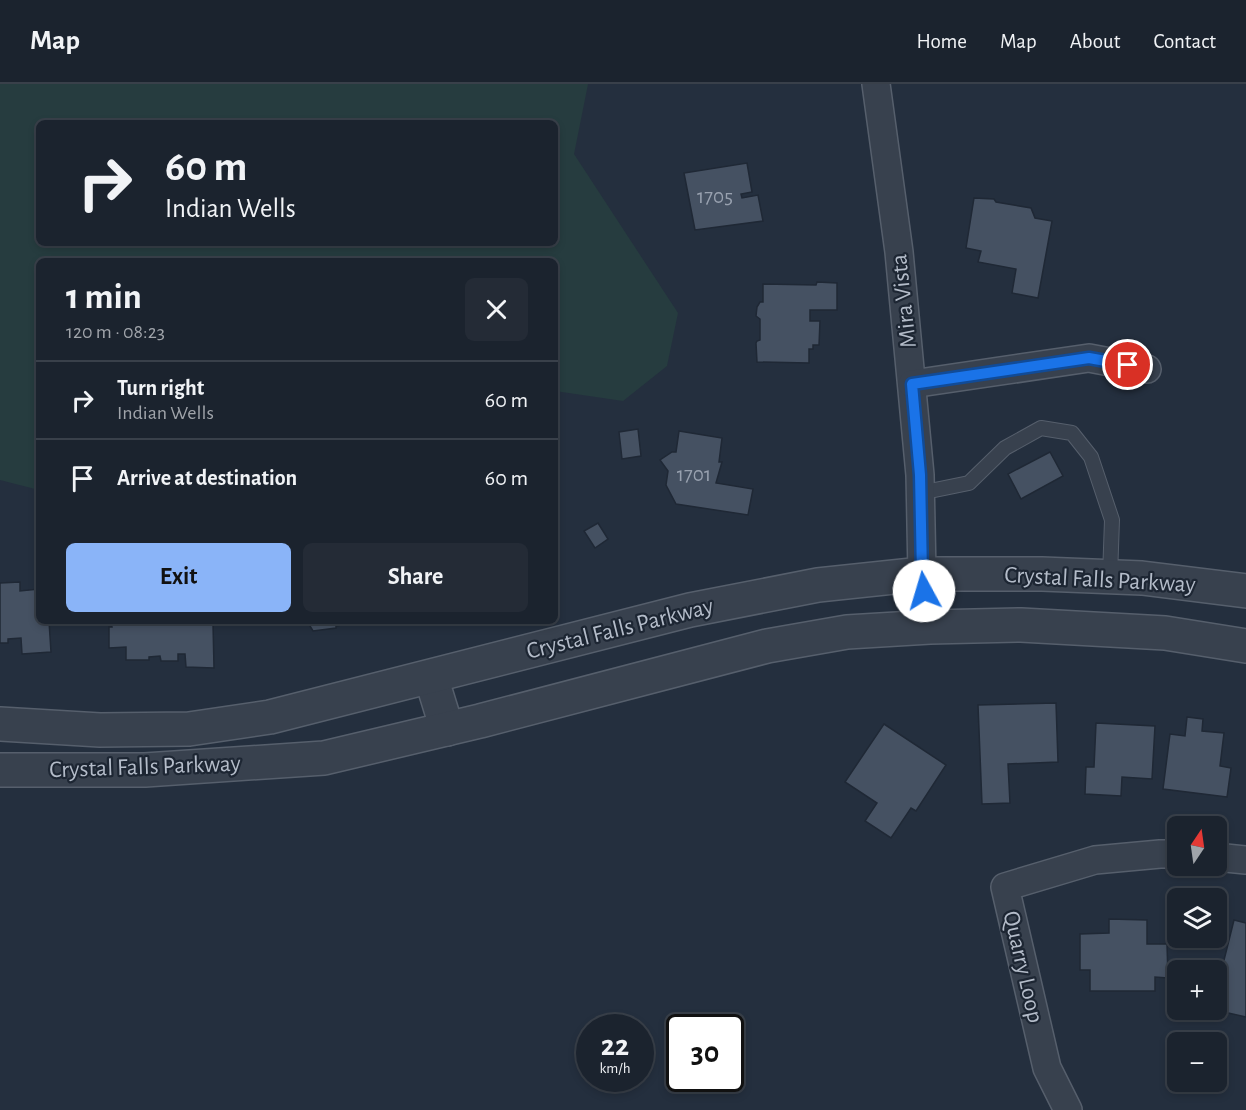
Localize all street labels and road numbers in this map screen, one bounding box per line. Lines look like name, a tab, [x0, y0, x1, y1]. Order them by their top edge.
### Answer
street label: Mira Vista	[887, 253, 921, 349]
street label: Crystal Falls Parkway	[1004, 563, 1196, 597]
street label: Crystal Falls Parkway	[524, 594, 716, 664]
street label: Crystal Falls Parkway	[49, 752, 241, 782]
street label: Quarry Loop	[999, 909, 1047, 1025]

